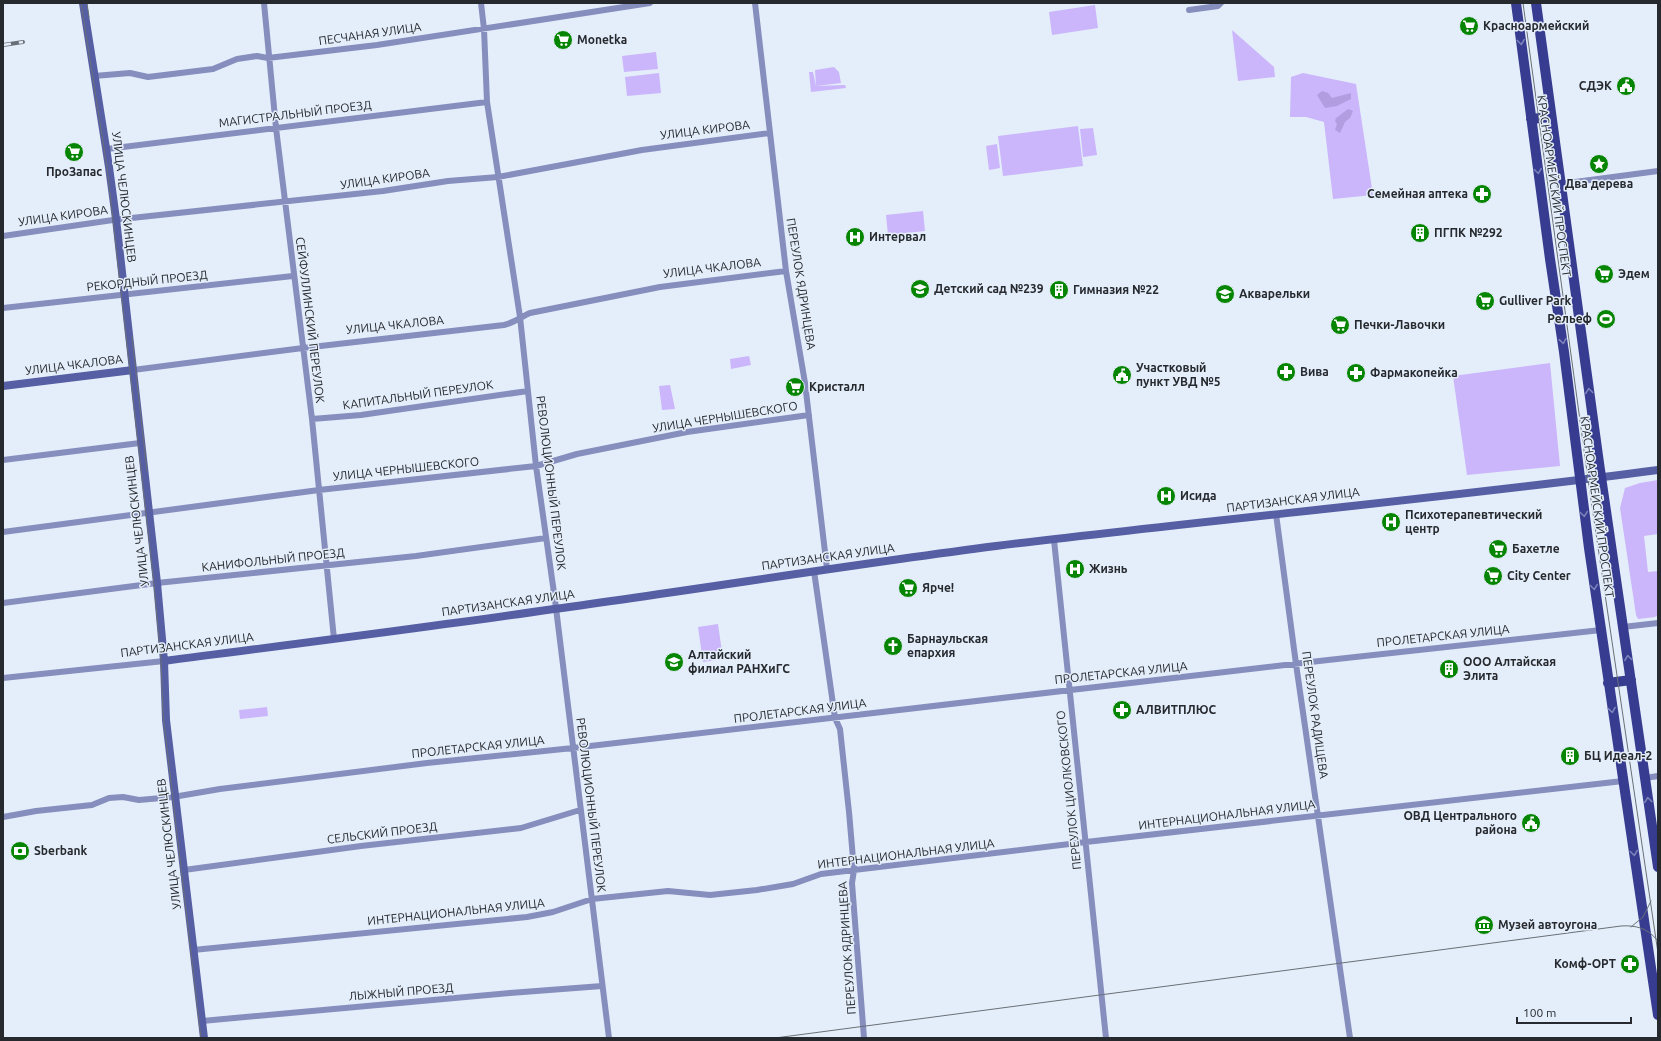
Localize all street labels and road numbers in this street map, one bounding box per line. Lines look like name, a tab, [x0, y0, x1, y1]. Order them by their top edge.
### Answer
street label: ПЕСЧАНАЯ УЛИЦА	[318, 20, 422, 47]
street label: КРАСНОАРМЕЙСКИЙ ПРОСПЕКТ	[1535, 94, 1574, 278]
street label: МАГИСТРАЛЬНЫЙ ПРОЕЗД	[218, 98, 372, 129]
street label: УЛИЦА КИРОВА	[659, 118, 751, 141]
street label: УЛИЦА ЧЕЛЮСКИНЦЕВ	[110, 131, 139, 263]
street label: УЛИЦА КИРОВА	[339, 166, 431, 191]
street label: УЛИЦА КИРОВА	[17, 203, 109, 228]
street label: ПЕРЕУЛОК ЯДРИНЦЕВА	[785, 217, 818, 351]
street label: СЕЙФУЛЛИНСКИЙ ПЕРЕУЛОК	[294, 236, 327, 404]
street label: УЛИЦА ЧКАЛОВА	[662, 255, 762, 280]
street label: РЕКОРДНЫЙ ПРОЕЗД	[86, 268, 208, 293]
street label: УЛИЦА ЧКАЛОВА	[345, 313, 445, 336]
street label: УЛИЦА ЧКАЛОВА	[24, 352, 124, 377]
street label: КАПИТАЛЬНЫЙ ПЕРЕУЛОК	[342, 377, 495, 412]
street label: РЕВОЛЮЦИОННЫЙ ПЕРЕУЛОК	[534, 395, 569, 572]
street label: УЛИЦА ЧЕРНЫШЕВСКОГО	[651, 399, 798, 434]
street label: КРАСНОАРМЕЙСКИЙ ПРОСПЕКТ	[1578, 415, 1617, 599]
street label: УЛИЦА ЧЕРНЫШЕВСКОГО	[332, 454, 480, 483]
street label: УЛИЦА ЧЕЛЮСКИНЦЕВ	[122, 455, 151, 587]
street label: ПАРТИЗАНСКАЯ УЛИЦА	[1226, 485, 1361, 514]
street label: ПАРТИЗАНСКАЯ УЛИЦА	[761, 541, 895, 572]
street label: КАНИФОЛЬНЫЙ ПРОЕЗД	[201, 546, 345, 573]
street label: ПАРТИЗАНСКАЯ УЛИЦА	[441, 587, 575, 618]
street label: ПРОЛЕТАРСКАЯ УЛИЦА	[1376, 622, 1510, 649]
street label: ПАРТИЗАНСКАЯ УЛИЦА	[120, 630, 255, 659]
street label: ПЕРЕУЛОК РАДИЩЕВА	[1300, 650, 1331, 780]
street label: ПРОЛЕТАРСКАЯ УЛИЦА	[1054, 659, 1188, 686]
street label: ПРОЛЕТАРСКАЯ УЛИЦА	[733, 696, 867, 725]
street label: ПЕРЕУЛОК ЦИОЛКОВСКОГО	[1054, 710, 1083, 870]
street label: РЕВОЛЮЦИОННЫЙ ПЕРЕУЛОК	[574, 717, 609, 894]
street label: ПРОЛЕТАРСКАЯ УЛИЦА	[411, 733, 545, 760]
street label: УЛИЦА ЧЕЛЮСКИНЦЕВ	[154, 778, 183, 910]
street label: ИНТЕРНАЦИОНАЛЬНАЯ УЛИЦА	[1138, 797, 1316, 832]
street label: СЕЛЬСКИЙ ПРОЕЗД	[326, 819, 438, 846]
street label: ИНТЕРНАЦИОНАЛЬНАЯ УЛИЦА	[817, 836, 995, 871]
street label: ПЕРЕУЛОК ЯДРИНЦЕВА	[835, 881, 858, 1015]
street label: ИНТЕРНАЦИОНАЛЬНАЯ УЛИЦА	[367, 896, 545, 927]
street label: ЛЫЖНЫЙ ПРОЕЗД	[348, 980, 454, 1003]

